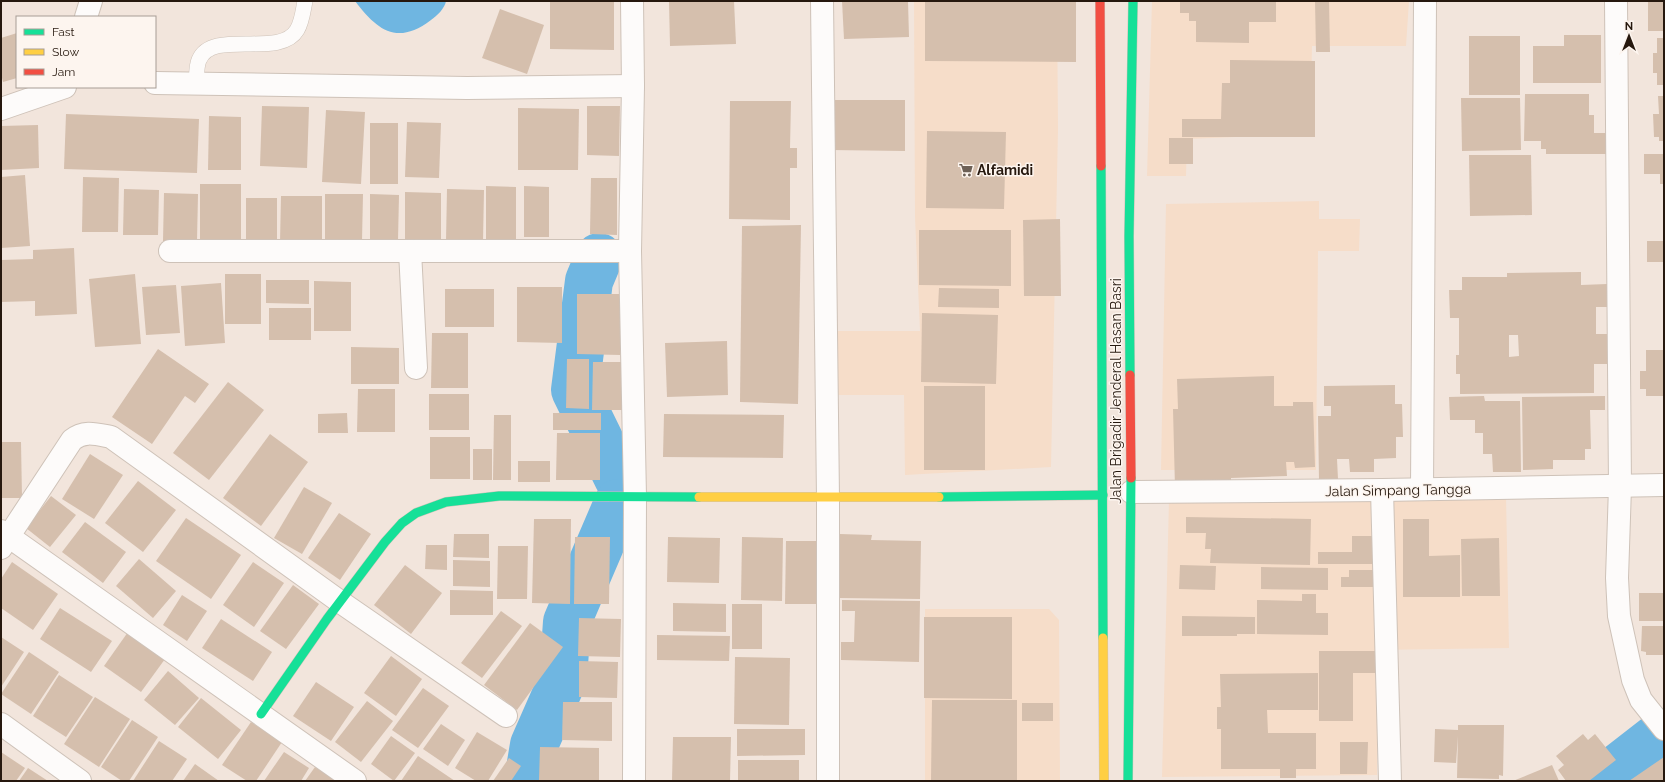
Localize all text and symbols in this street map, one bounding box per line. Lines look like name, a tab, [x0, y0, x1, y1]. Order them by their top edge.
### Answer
legend	[16, 16, 156, 88]
north arrow	[1609, 16, 1649, 56]
text: N	[1625, 20, 1633, 33]
text: Fast	[52, 25, 75, 39]
text: Slow	[52, 45, 79, 59]
text: Jam	[52, 65, 75, 79]
supermarket icon: Alfamidi	[958, 162, 974, 178]
place label: Alfamidi	[977, 162, 1033, 178]
street label: Jalan Brigadir Jenderal Hasan Basri	[1108, 278, 1124, 504]
street label: Jalan Simpang Tangga	[1325, 481, 1471, 499]

